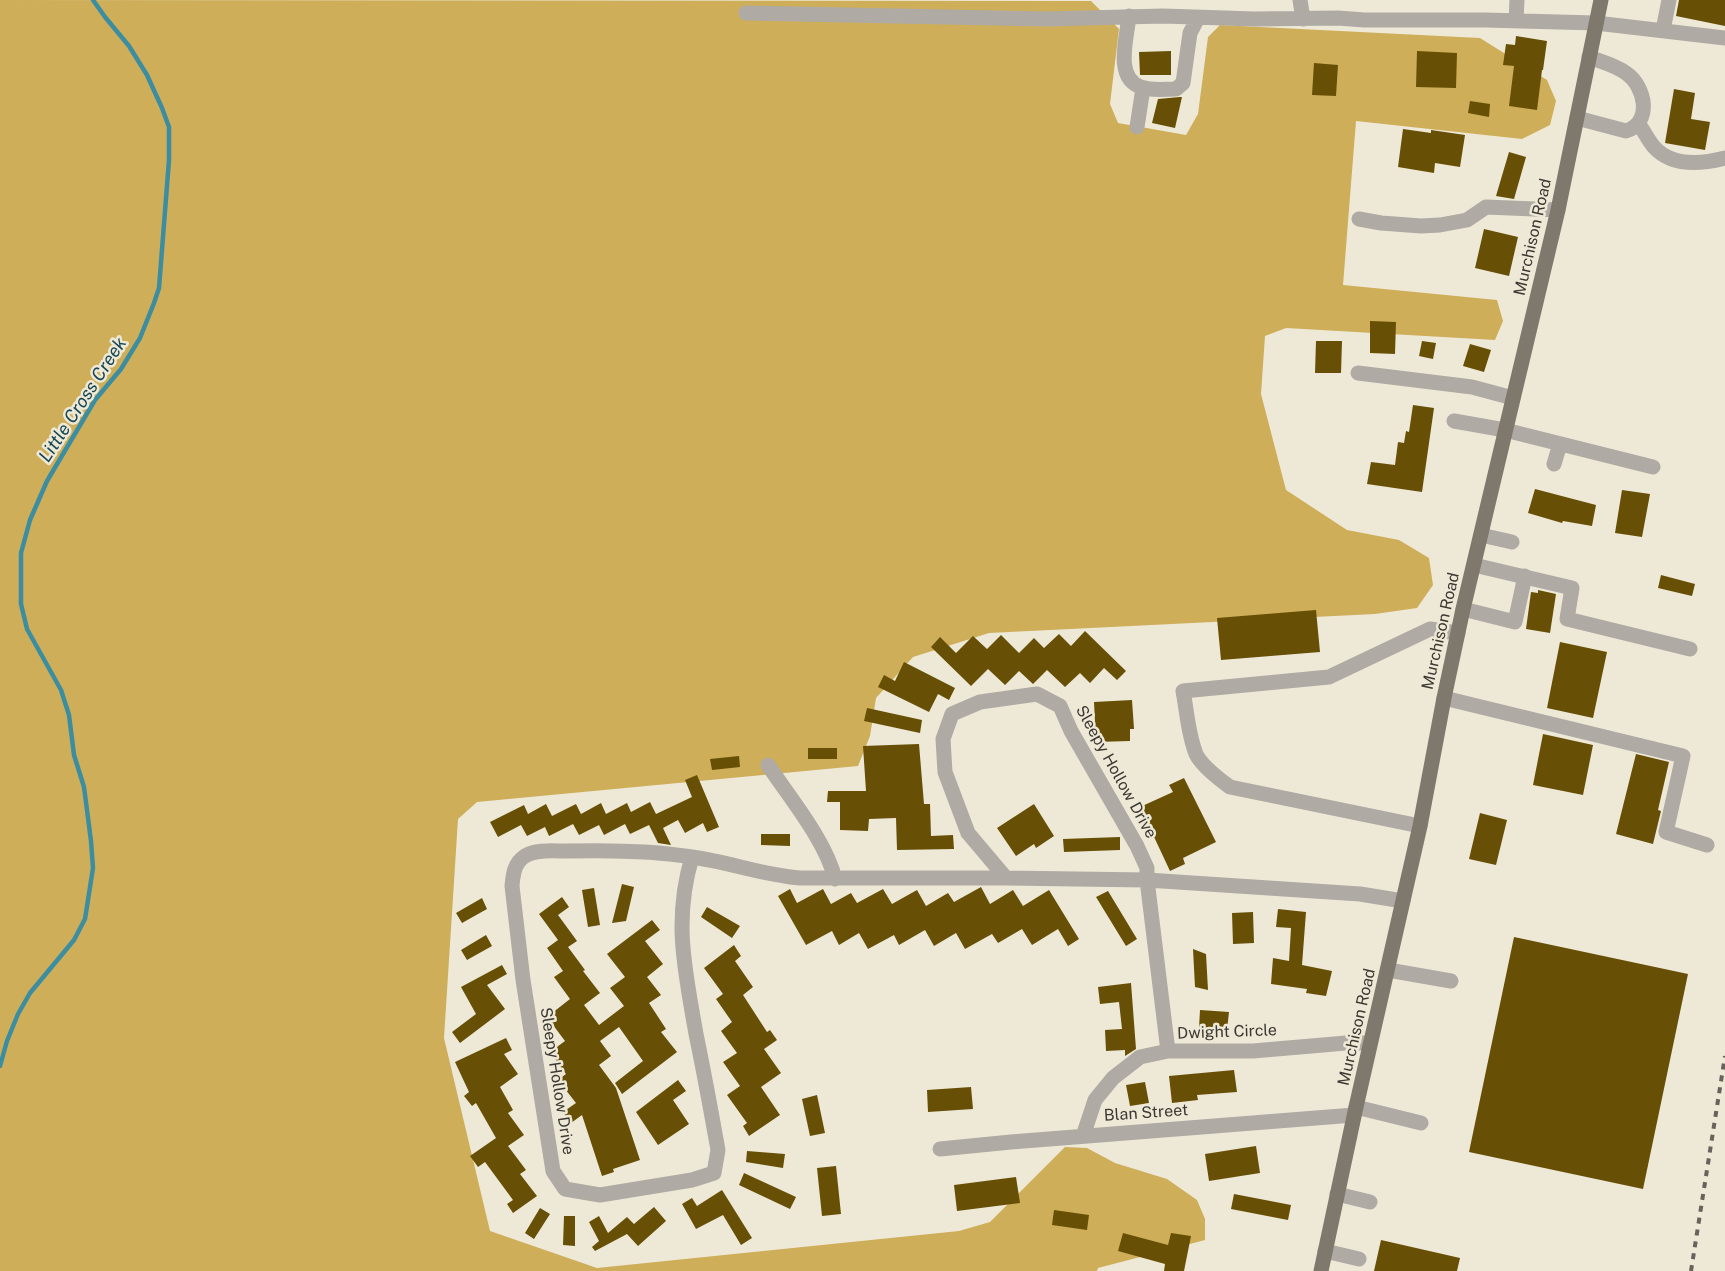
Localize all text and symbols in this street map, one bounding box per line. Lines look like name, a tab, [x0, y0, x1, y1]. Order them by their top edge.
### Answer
street label: Murchison Road	[1510, 177, 1556, 297]
water label: Little Cross Creek	[35, 334, 131, 466]
street label: Murchison Road	[1418, 571, 1464, 691]
street label: Sleepy Hollow Drive	[1071, 702, 1161, 842]
street label: Murchison Road	[1334, 967, 1380, 1087]
street label: Sleepy Hollow Drive	[536, 1006, 578, 1156]
street label: Dwight Circle	[1177, 1021, 1277, 1043]
street label: Blan Street	[1103, 1100, 1189, 1126]

